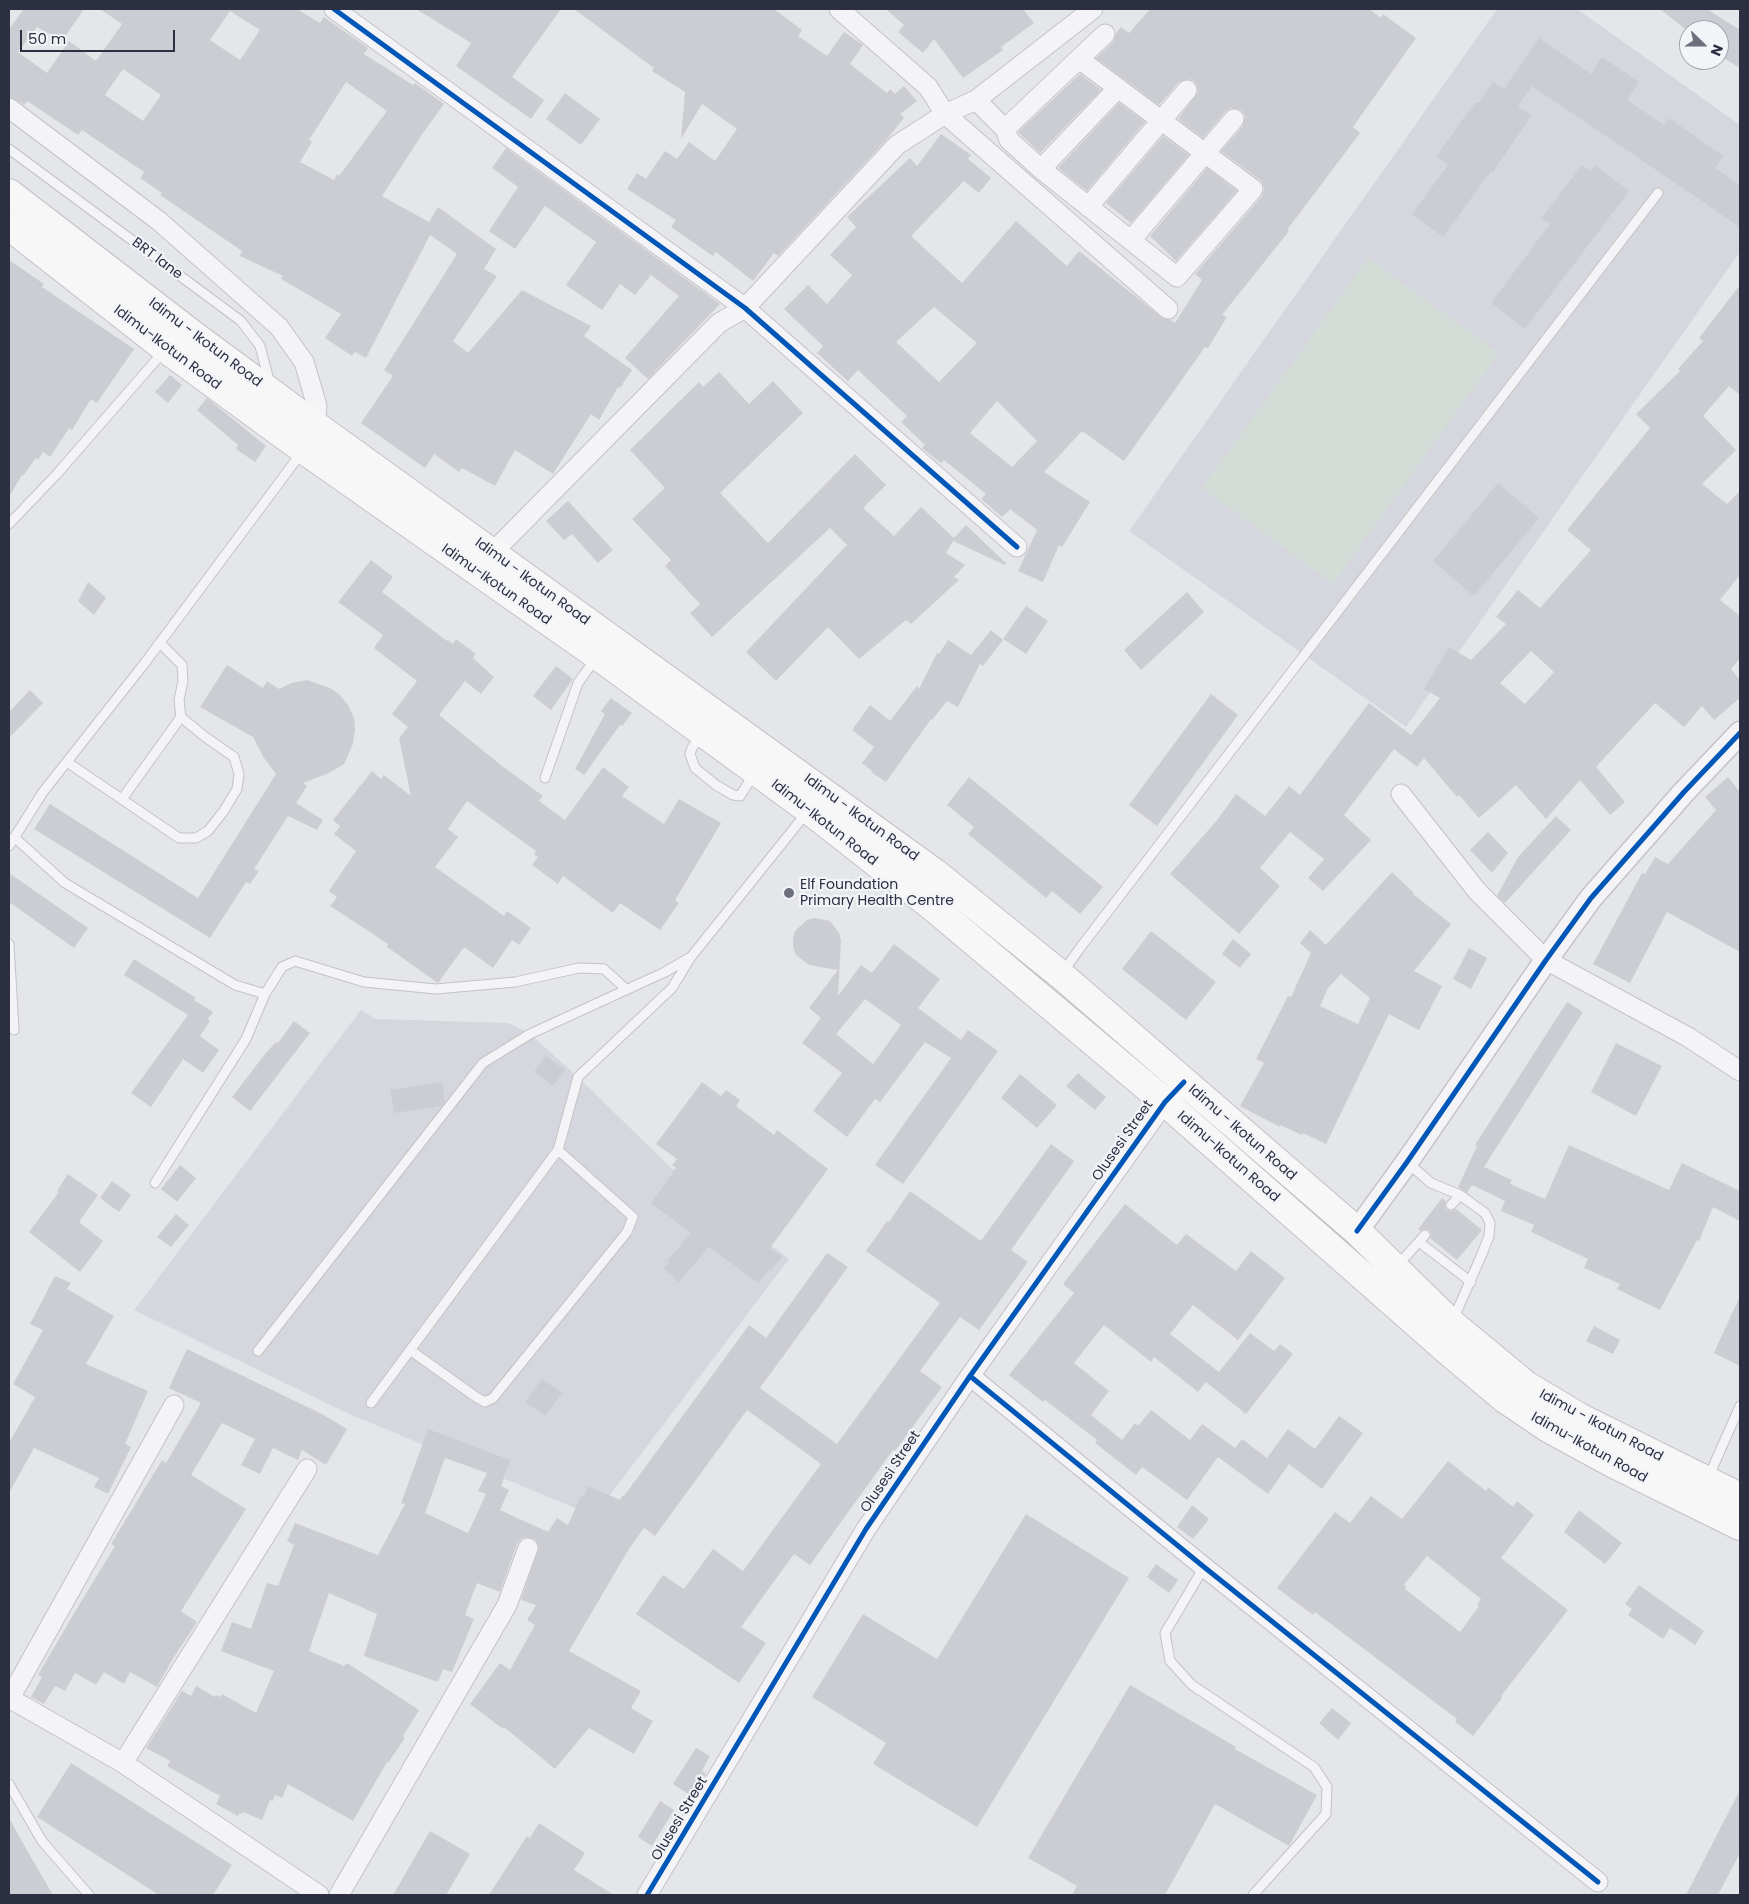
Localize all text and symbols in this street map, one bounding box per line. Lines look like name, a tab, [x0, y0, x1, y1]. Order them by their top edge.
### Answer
scale bar	[22, 20, 178, 52]
north arrow	[1679, 20, 1729, 70]
text: 50 m	[28, 28, 66, 49]
text: N	[1706, 42, 1728, 59]
street label: BRT lane	[128, 235, 186, 283]
street label: Idimu - Ikotun Road	[145, 295, 265, 391]
street label: Idimu-Ikotun Road	[110, 302, 224, 394]
street label: Idimu - Ikotun Road	[471, 535, 593, 629]
street label: Idimu-Ikotun Road	[438, 541, 554, 629]
street label: Idimu - Ikotun Road	[800, 771, 922, 865]
street label: Idimu-Ikotun Road	[768, 776, 880, 870]
place label: Elf Foundation Primary Health Centre	[800, 877, 954, 910]
marker: Elf Foundation Primary Health Centre	[782, 886, 796, 900]
street label: Idimu - Ikotun Road	[1185, 1081, 1299, 1185]
street label: Olusesi Street	[1089, 1097, 1157, 1185]
street label: Idimu-Ikotun Road	[1173, 1108, 1283, 1206]
street label: Idimu - Ikotun Road	[1536, 1386, 1666, 1466]
street label: Idimu-Ikotun Road	[1528, 1409, 1650, 1487]
street label: Olusesi Street	[858, 1428, 924, 1516]
street label: Olusesi Street	[648, 1774, 712, 1864]

